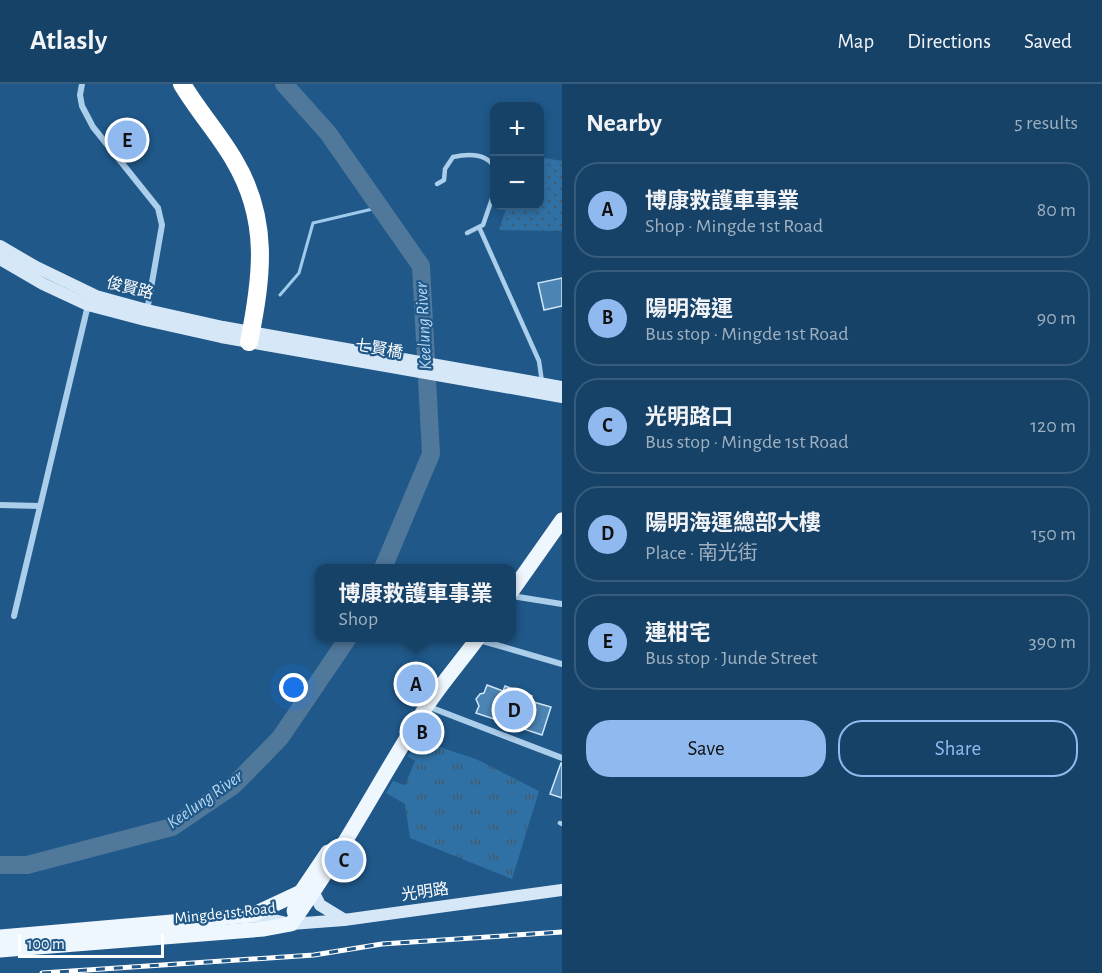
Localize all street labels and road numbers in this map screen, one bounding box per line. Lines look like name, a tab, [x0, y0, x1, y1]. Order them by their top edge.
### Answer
street label: 俊賢路	[105, 273, 155, 302]
street label: 七賢橋	[354, 336, 404, 361]
street label: 光明路	[400, 880, 450, 903]
street label: Mingde 1st Road	[174, 900, 276, 926]

